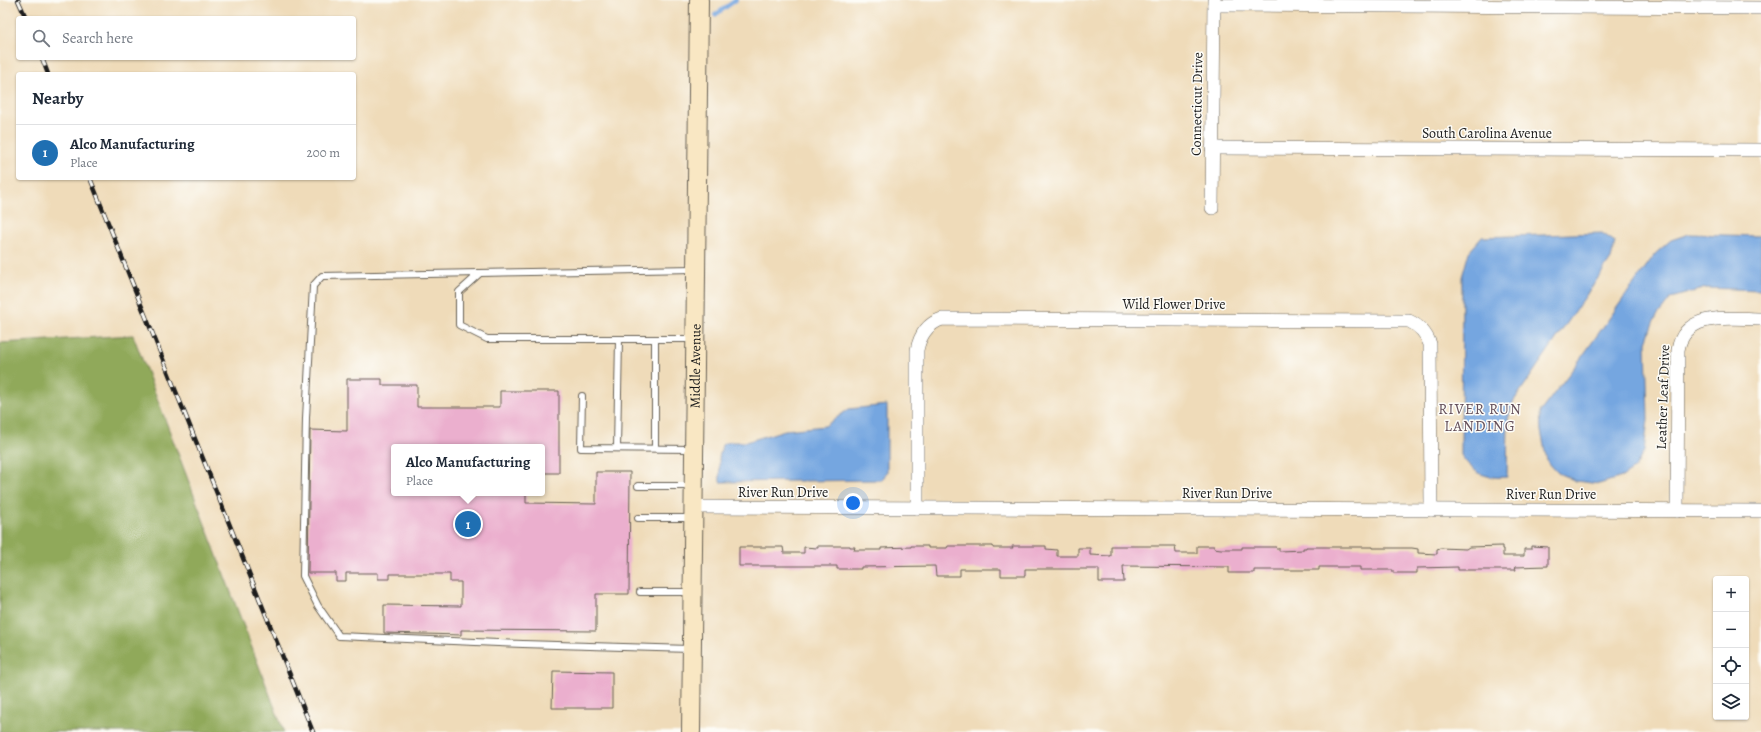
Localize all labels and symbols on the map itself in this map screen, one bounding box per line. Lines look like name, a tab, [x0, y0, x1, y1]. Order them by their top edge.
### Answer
street label: Connecticut Drive	[1187, 52, 1207, 156]
street label: South Carolina Avenue	[1422, 124, 1552, 143]
street label: Wild Flower Drive	[1122, 295, 1225, 314]
street label: Middle Avenue	[685, 323, 705, 409]
street label: Leather Leaf Drive	[1652, 344, 1674, 450]
district label: RIVER RUN LANDING	[1438, 399, 1522, 436]
street label: River Run Drive	[738, 483, 828, 502]
street label: River Run Drive	[1182, 484, 1272, 503]
street label: River Run Drive	[1506, 485, 1596, 504]
your location	[843, 493, 863, 513]
pin: 1	[455, 509, 481, 539]

